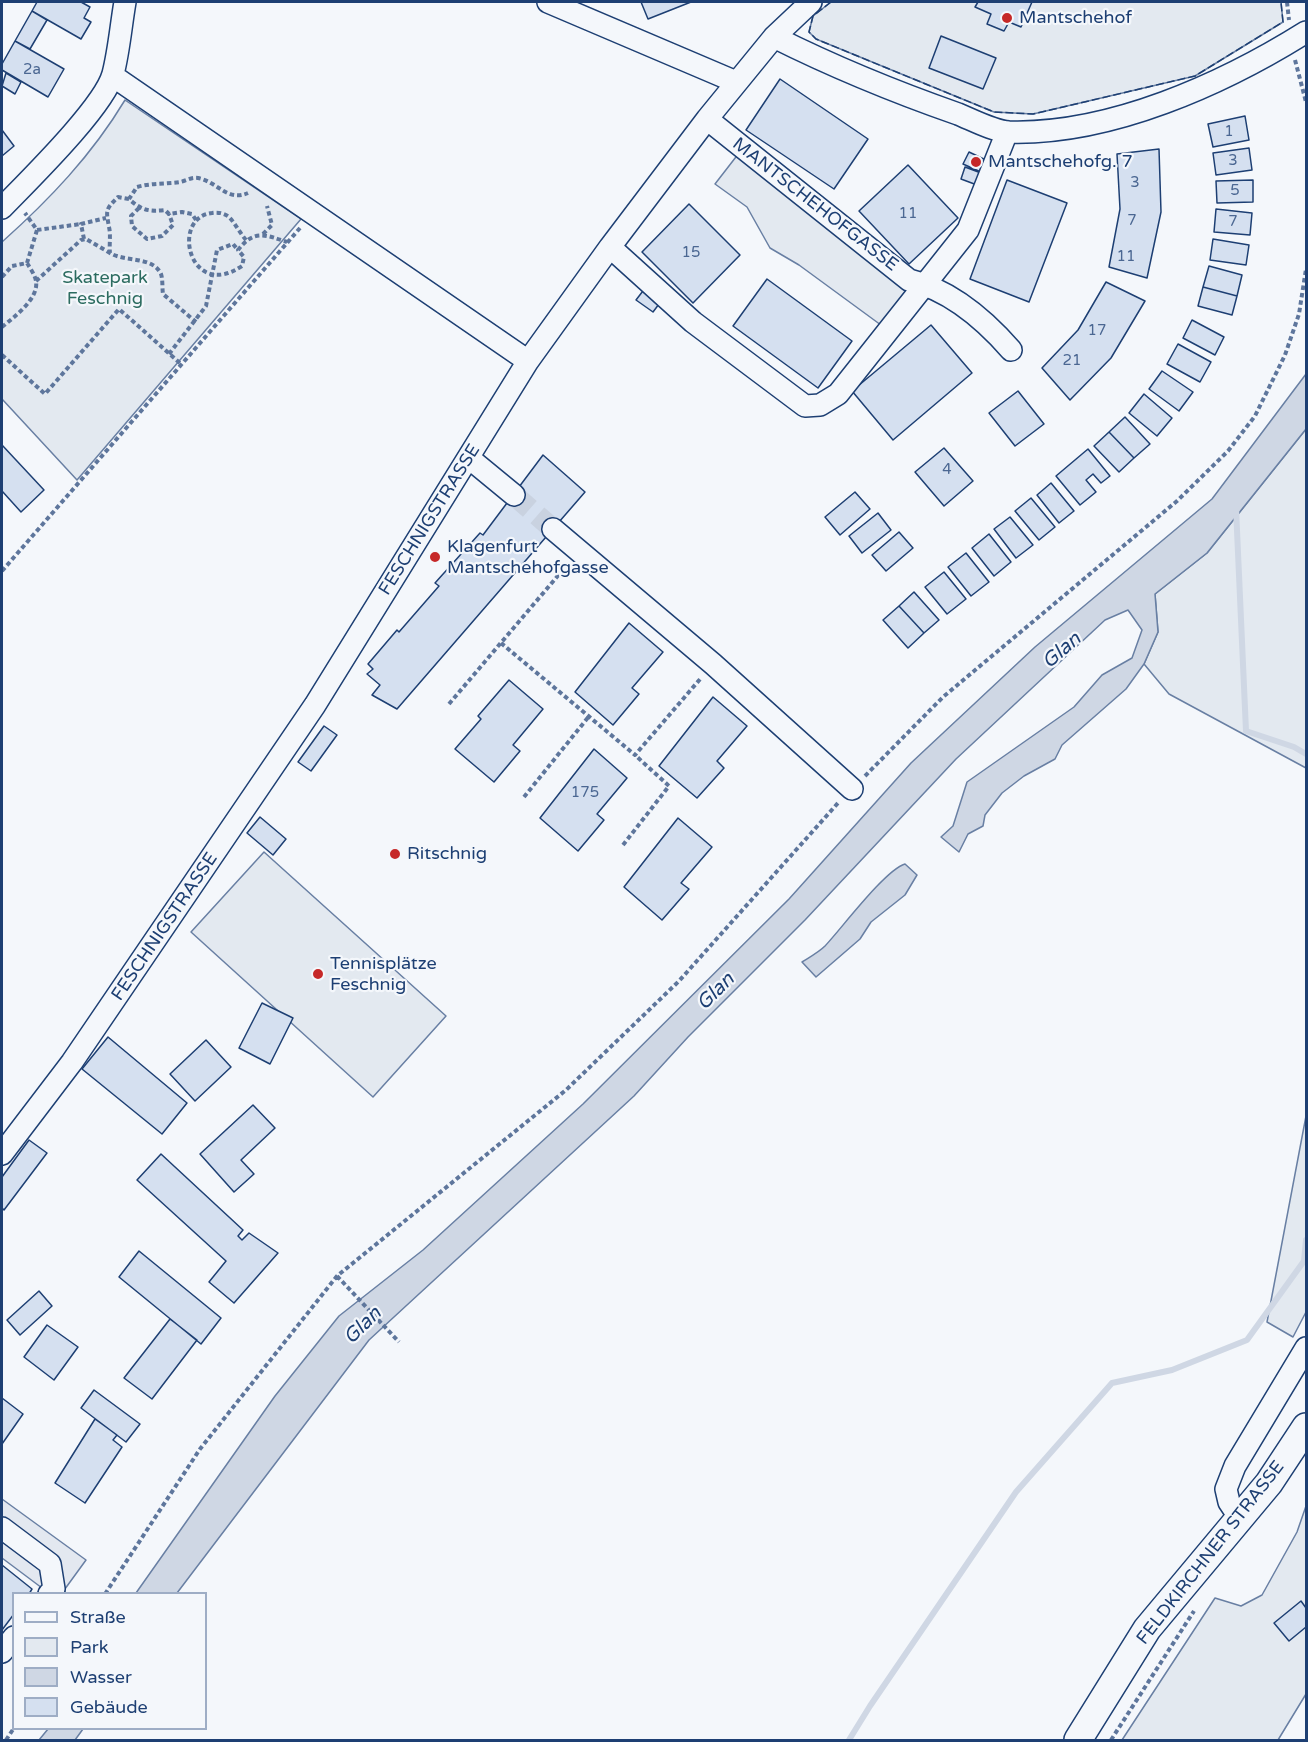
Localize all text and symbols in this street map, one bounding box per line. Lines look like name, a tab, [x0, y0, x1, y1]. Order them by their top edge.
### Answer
place label: Mantschehof	[1019, 7, 1132, 29]
marker: Mantschehof	[1000, 11, 1014, 25]
house number: 2a	[23, 61, 41, 79]
house number: 1	[1224, 123, 1234, 141]
street label: MANTSCHEHOFGASSE	[728, 134, 902, 276]
place label: Mantschehofg. 7	[988, 151, 1133, 173]
house number: 3	[1228, 152, 1238, 170]
marker: Mantschehofg. 7	[969, 155, 983, 169]
house number: 3	[1130, 174, 1140, 192]
house number: 5	[1230, 182, 1240, 200]
house number: 11	[899, 205, 917, 223]
house number: 7	[1127, 212, 1137, 230]
house number: 7	[1228, 213, 1238, 231]
house number: 15	[682, 244, 700, 262]
house number: 11	[1117, 248, 1135, 266]
park label: Skatepark Feschnig	[62, 267, 148, 310]
house number: 17	[1088, 322, 1106, 340]
house number: 21	[1063, 352, 1081, 370]
street label: FESCHNIGSTRASSE	[375, 440, 485, 600]
house number: 4	[942, 461, 952, 479]
place label: Klagenfurt Mantschehofgasse	[447, 536, 609, 578]
marker: Klagenfurt Mantschehofgasse	[428, 550, 442, 564]
water label: Glan	[1038, 628, 1086, 674]
house number: 175	[571, 784, 599, 802]
place label: Ritschnig	[407, 843, 487, 865]
marker: Ritschnig	[388, 847, 402, 861]
street label: FESCHNIGSTRASSE	[107, 849, 223, 1005]
place label: Tennisplätze Feschnig	[330, 953, 437, 996]
marker: Tennisplätze Feschnig	[311, 967, 325, 981]
water label: Glan	[692, 968, 740, 1016]
water label: Glan	[339, 1302, 387, 1350]
street label: FELDKIRCHNER STRASSE	[1133, 1457, 1289, 1649]
legend	[12, 1592, 207, 1730]
text: Straße	[70, 1606, 126, 1628]
text: Park	[70, 1636, 108, 1658]
text: Wasser	[70, 1666, 132, 1688]
text: Gebäude	[70, 1696, 148, 1718]

